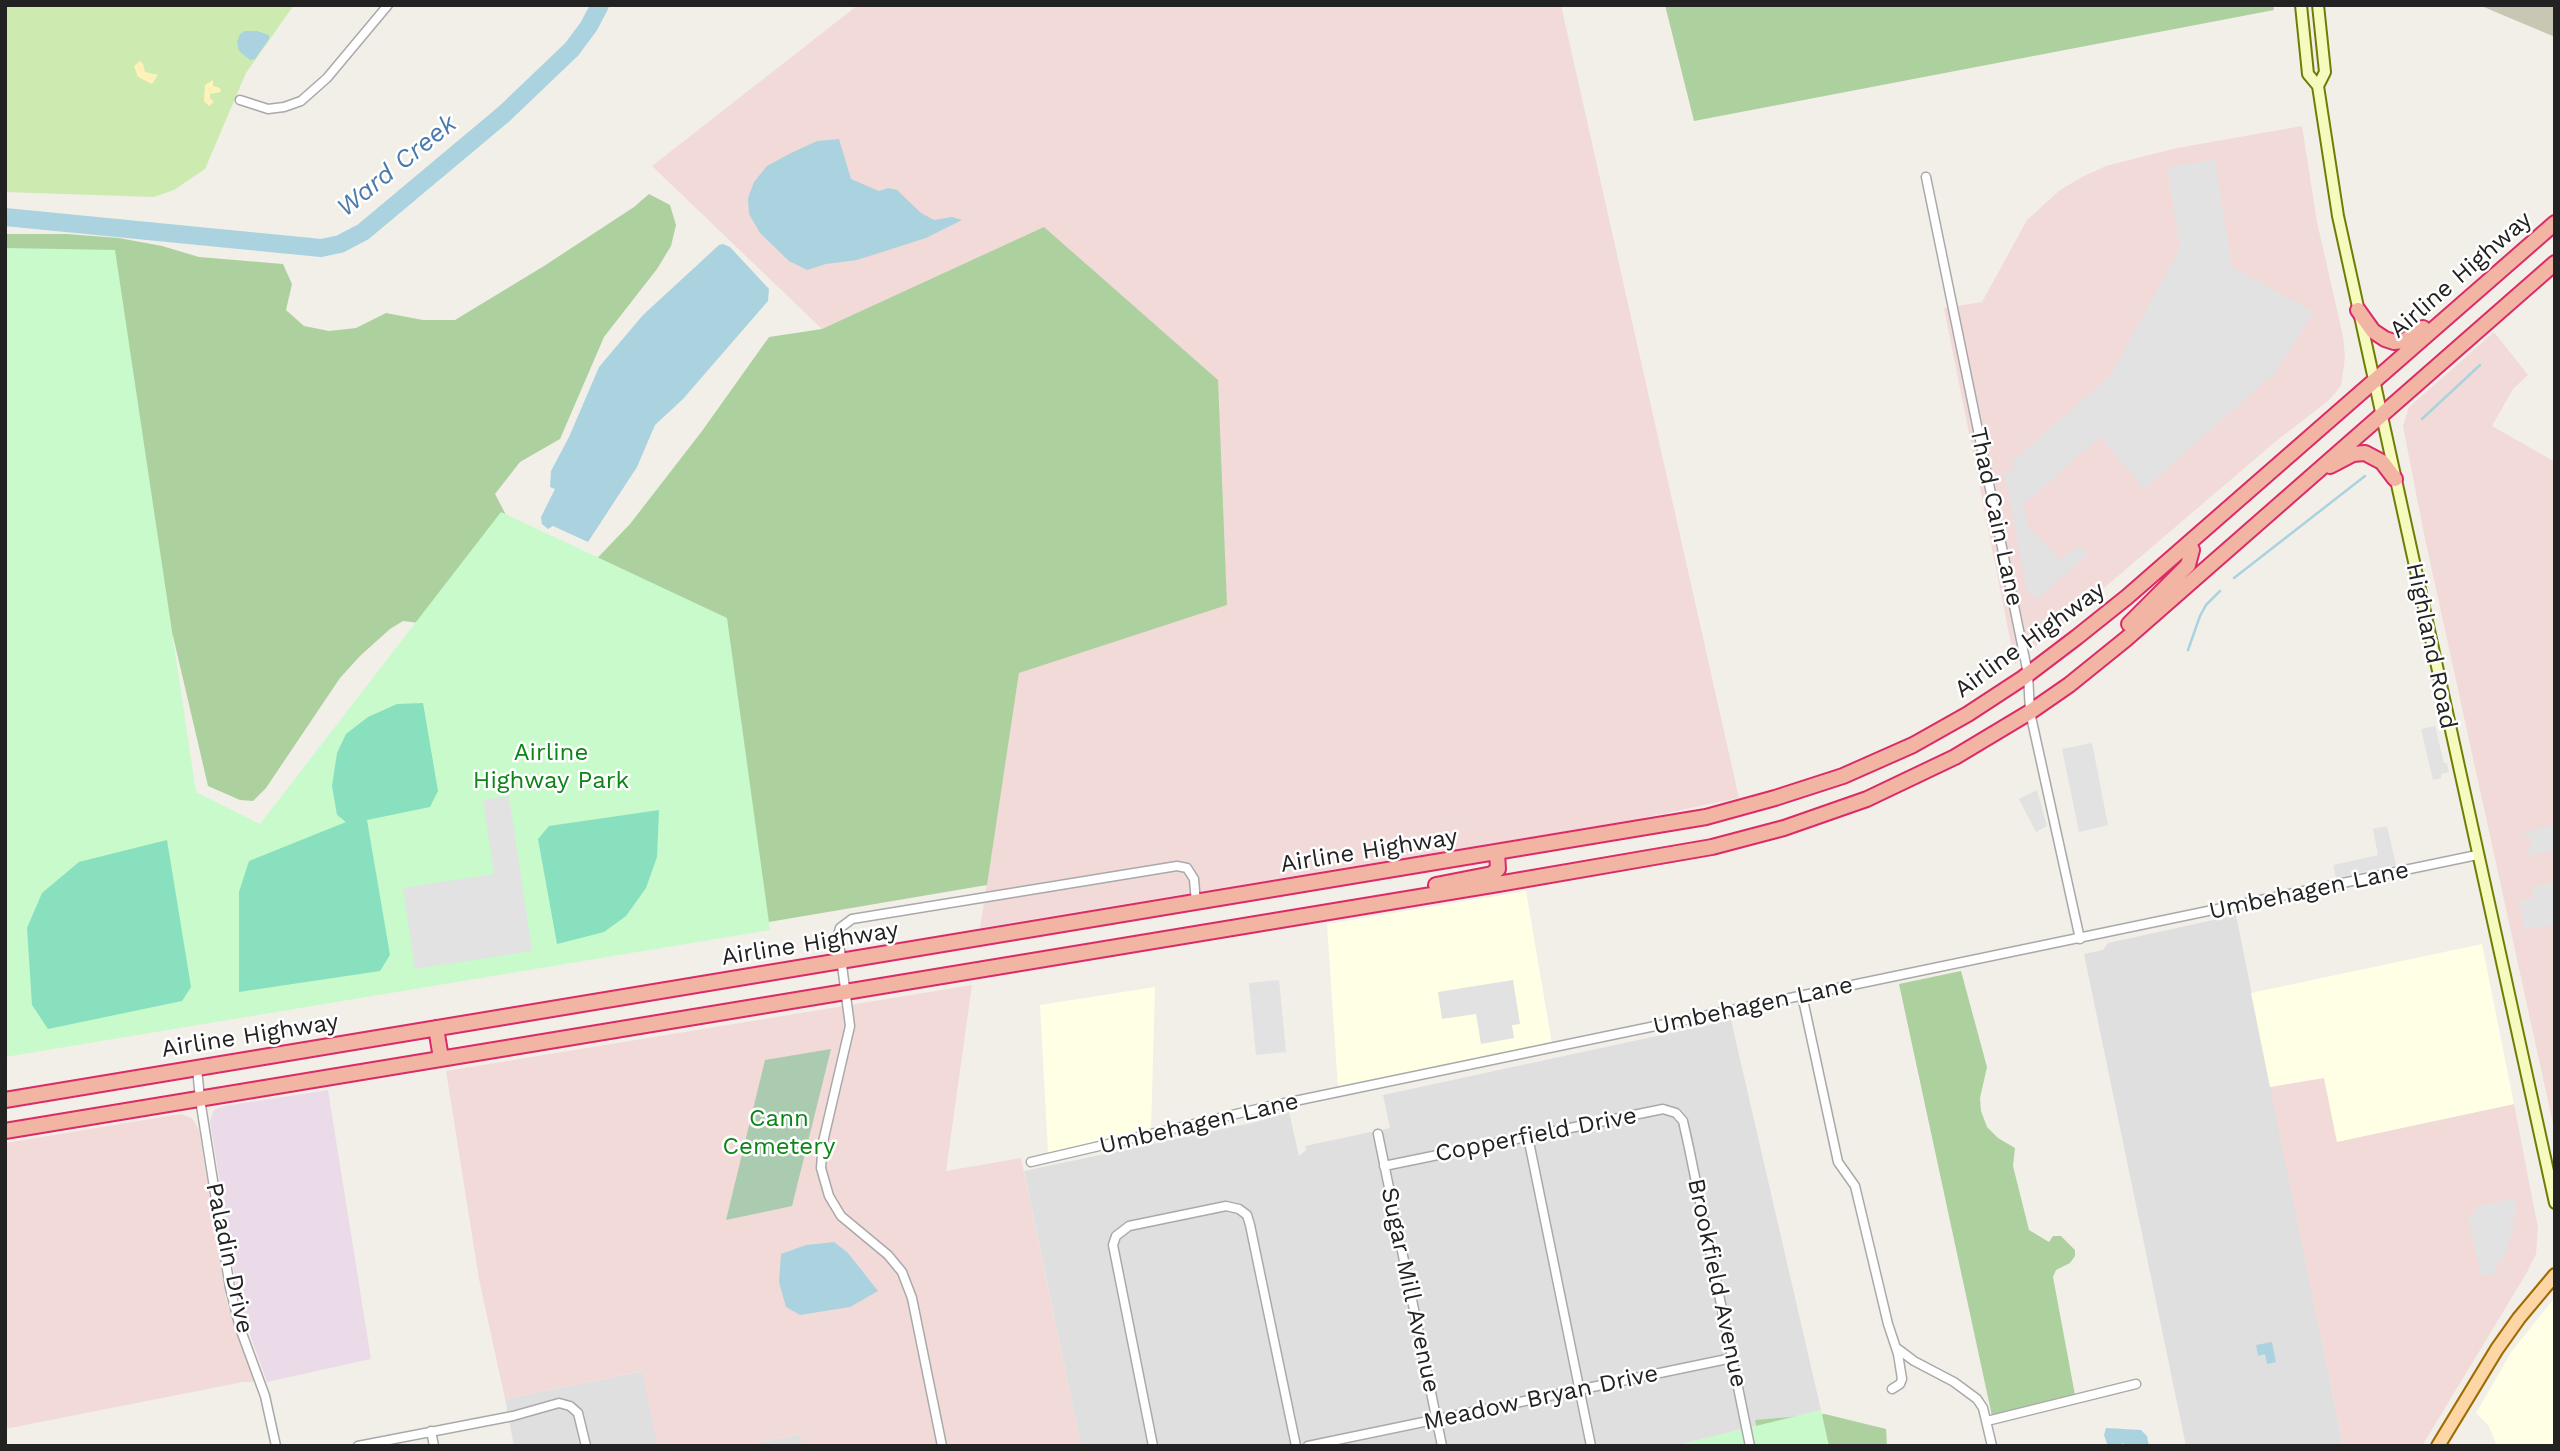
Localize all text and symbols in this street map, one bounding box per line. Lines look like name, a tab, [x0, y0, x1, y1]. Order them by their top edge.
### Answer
water label: Ward Creek	[331, 108, 463, 224]
street label: Airline Highway	[2384, 205, 2538, 345]
street label: Thad Cain Lane	[1963, 425, 2029, 609]
street label: Highland Road	[2399, 560, 2463, 732]
street label: Airline Highway	[1949, 576, 2111, 704]
park label: Airline Highway Park	[473, 739, 629, 795]
street label: Airline Highway	[1278, 823, 1460, 879]
street label: Umbehagen Lane	[2207, 856, 2411, 926]
street label: Airline Highway	[719, 916, 901, 972]
street label: Umbehagen Lane	[1651, 971, 1855, 1041]
street label: Airline Highway	[159, 1008, 341, 1064]
street label: Umbehagen Lane	[1097, 1087, 1301, 1161]
street label: Copperfield Drive	[1433, 1101, 1639, 1169]
park label: Cann Cemetery	[723, 1105, 835, 1161]
street label: Brookfield Avenue	[1681, 1176, 1753, 1390]
street label: Paladin Drive	[199, 1180, 259, 1336]
street label: Sugar Mill Avenue	[1374, 1185, 1446, 1395]
street label: Meadow Bryan Drive	[1421, 1359, 1661, 1437]

